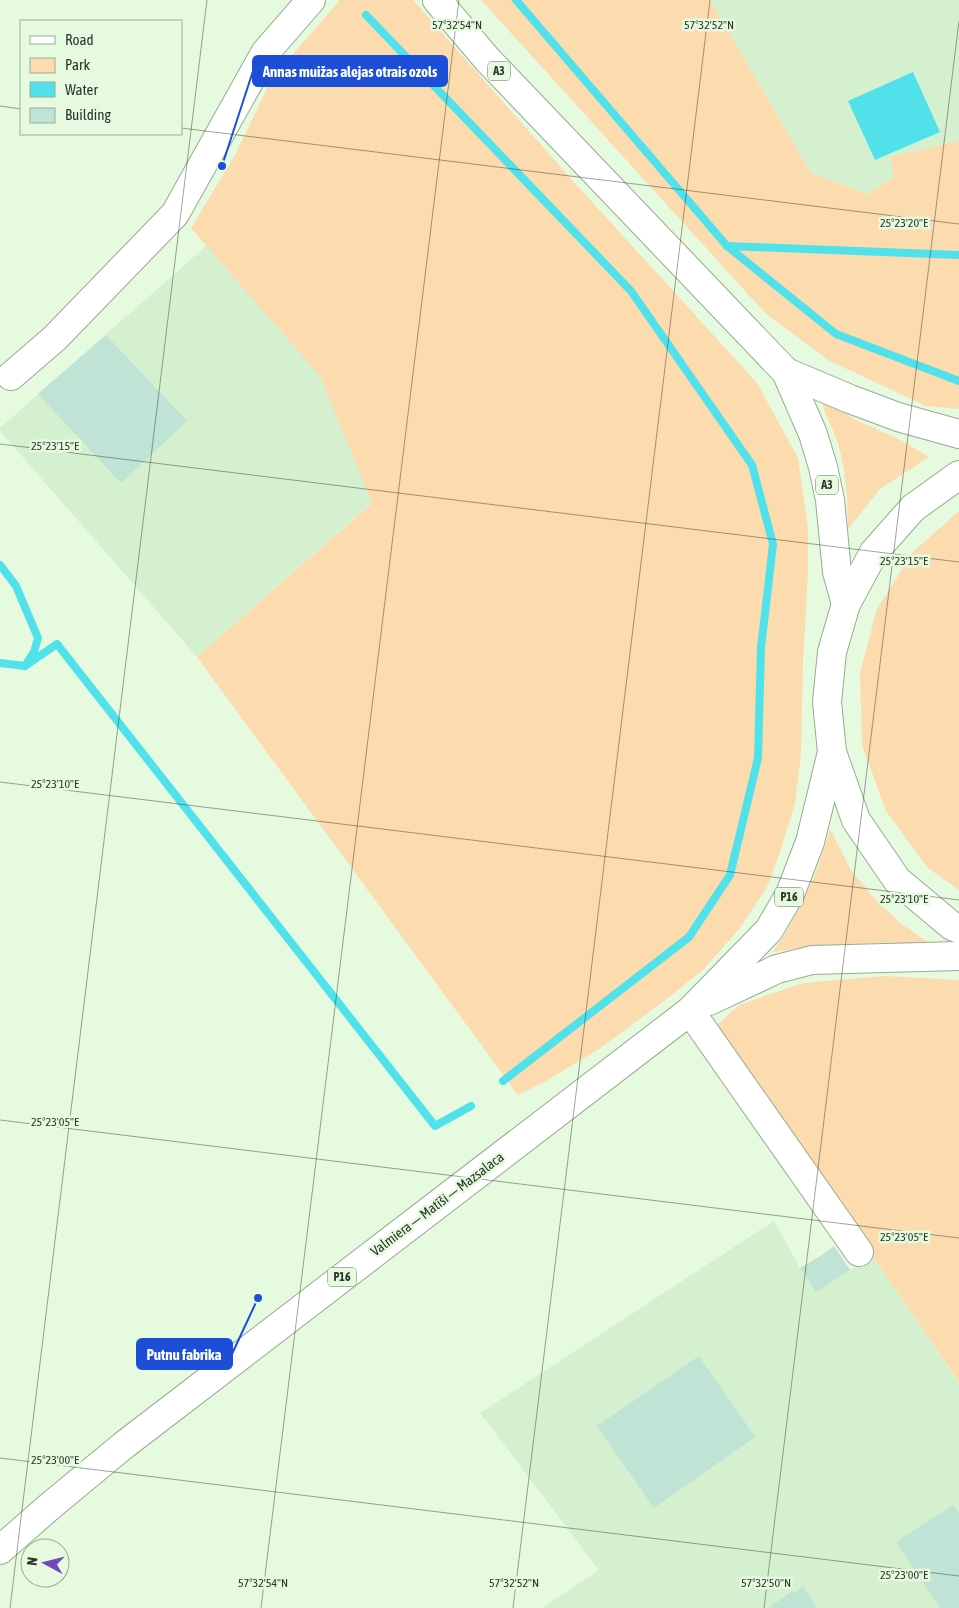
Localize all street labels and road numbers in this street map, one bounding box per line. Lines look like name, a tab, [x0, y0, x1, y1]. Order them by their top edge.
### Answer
road number: A3	[488, 61, 510, 80]
road number: A3	[816, 476, 838, 494]
road number: P16	[775, 888, 803, 906]
street label: Valmiera — Matīši — Mazsalaca	[367, 1149, 507, 1259]
road number: P16	[328, 1268, 356, 1286]

